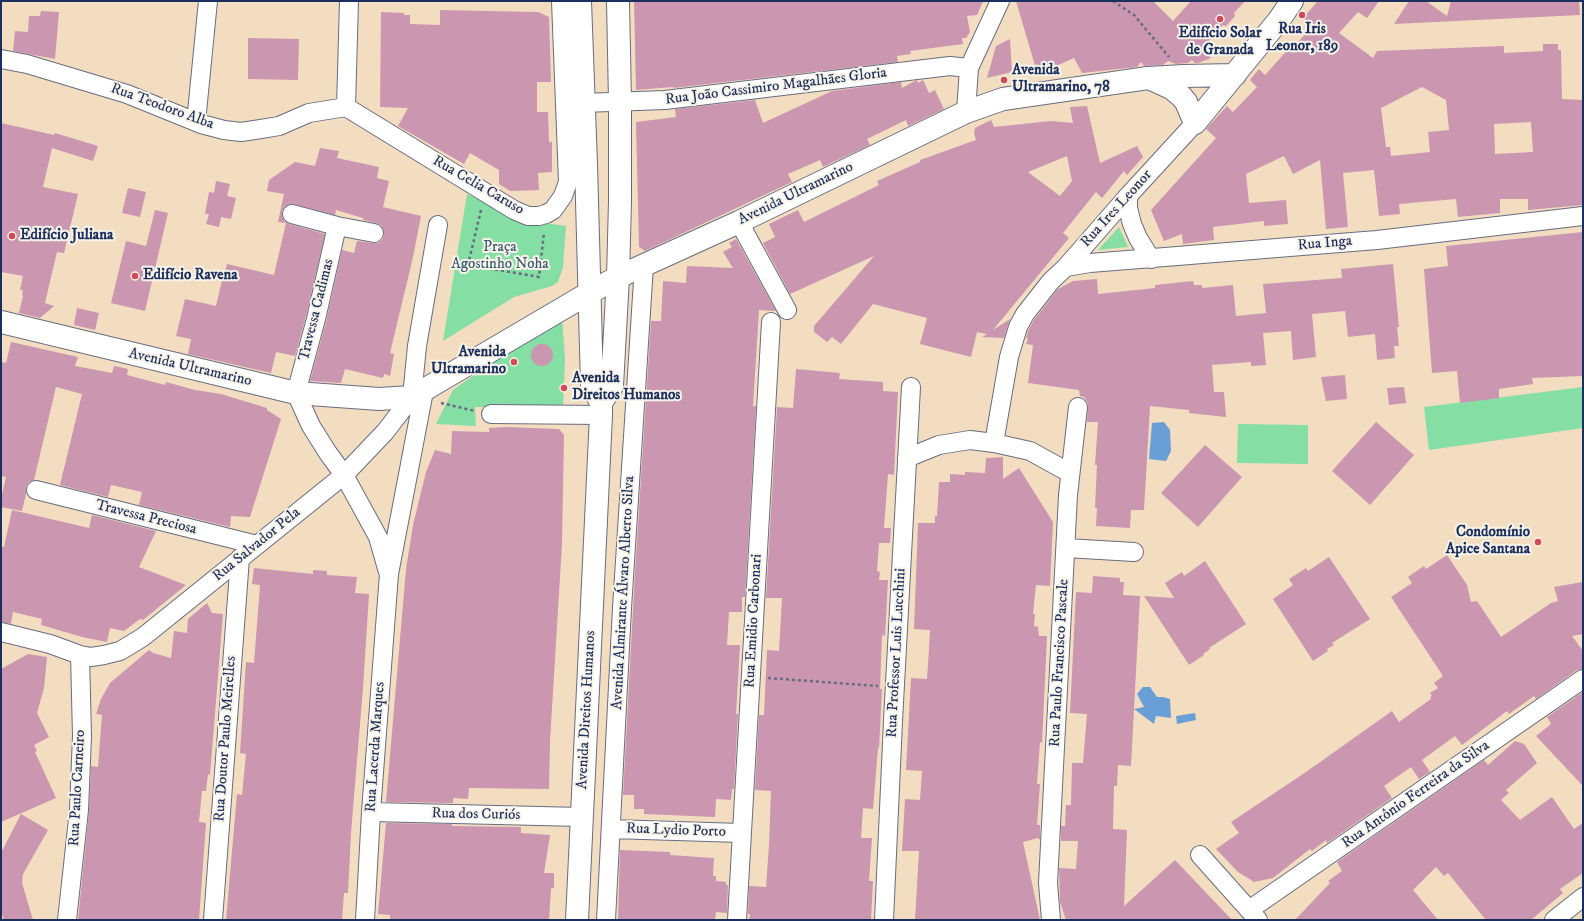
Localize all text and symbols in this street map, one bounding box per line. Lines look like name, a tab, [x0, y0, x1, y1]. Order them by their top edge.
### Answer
marker: Rua Iris Leonor, 189	[1297, 10, 1307, 20]
marker: Edifício Solar de Granada	[1215, 14, 1225, 24]
place label: Rua Iris Leonor, 189	[1266, 21, 1338, 56]
place label: Edifício Solar de Granada	[1178, 25, 1262, 60]
place label: Avenida Ultramarino, 78	[1012, 62, 1110, 97]
street label: Rua João Cassimiro Magalhães Gloria	[664, 64, 888, 110]
marker: Avenida Ultramarino, 78	[999, 75, 1009, 85]
street label: Rua Teodoro Alba	[108, 80, 216, 134]
street label: Rua Celia Caruso	[429, 153, 527, 219]
street label: Avenida Ultramarino	[736, 158, 856, 230]
street label: Rua Ires Leonor	[1078, 167, 1156, 251]
place label: Edifício Juliana	[20, 227, 113, 245]
marker: Edifício Juliana	[7, 231, 17, 241]
street label: Rua Inga	[1297, 233, 1353, 255]
park label: Praça Agostinho Noha	[451, 239, 549, 274]
street label: Travessa Cadimas	[296, 257, 338, 363]
place label: Edifício Ravena	[143, 267, 238, 285]
marker: Edifício Ravena	[130, 271, 140, 281]
place label: Avenida Ultramarino	[431, 344, 506, 379]
street label: Avenida Ultramarino	[127, 345, 253, 391]
marker: Avenida Ultramarino	[509, 357, 519, 367]
place label: Avenida Direitos Humanos	[572, 370, 680, 405]
marker: Avenida Direitos Humanos	[559, 383, 569, 393]
street label: Avenida Almirante Álvaro Alberto Silva	[609, 476, 639, 710]
street label: Travessa Preciosa	[94, 497, 198, 539]
street label: Rua Salvador Pela	[210, 504, 304, 586]
place label: Condomínio Apice Santana	[1446, 524, 1530, 559]
marker: Condomínio Apice Santana	[1533, 537, 1543, 547]
street label: Rua Emidio Carbonari	[741, 553, 767, 689]
street label: Rua Professor Luis Lucchini	[884, 568, 910, 738]
street label: Rua Paulo Francisco Pascale	[1047, 579, 1073, 747]
street label: Avenida Direitos Humanos	[574, 630, 600, 790]
street label: Rua Doutor Paulo Meirelles	[211, 655, 241, 823]
street label: Rua Lacerda Marques	[362, 681, 390, 813]
street label: Rua Paulo Carneiro	[66, 729, 90, 847]
street label: Rua Antônio Ferreira da Silva	[1339, 737, 1493, 853]
street label: Rua dos Curiós	[431, 805, 521, 825]
street label: Rua Lydio Porto	[626, 820, 726, 842]

